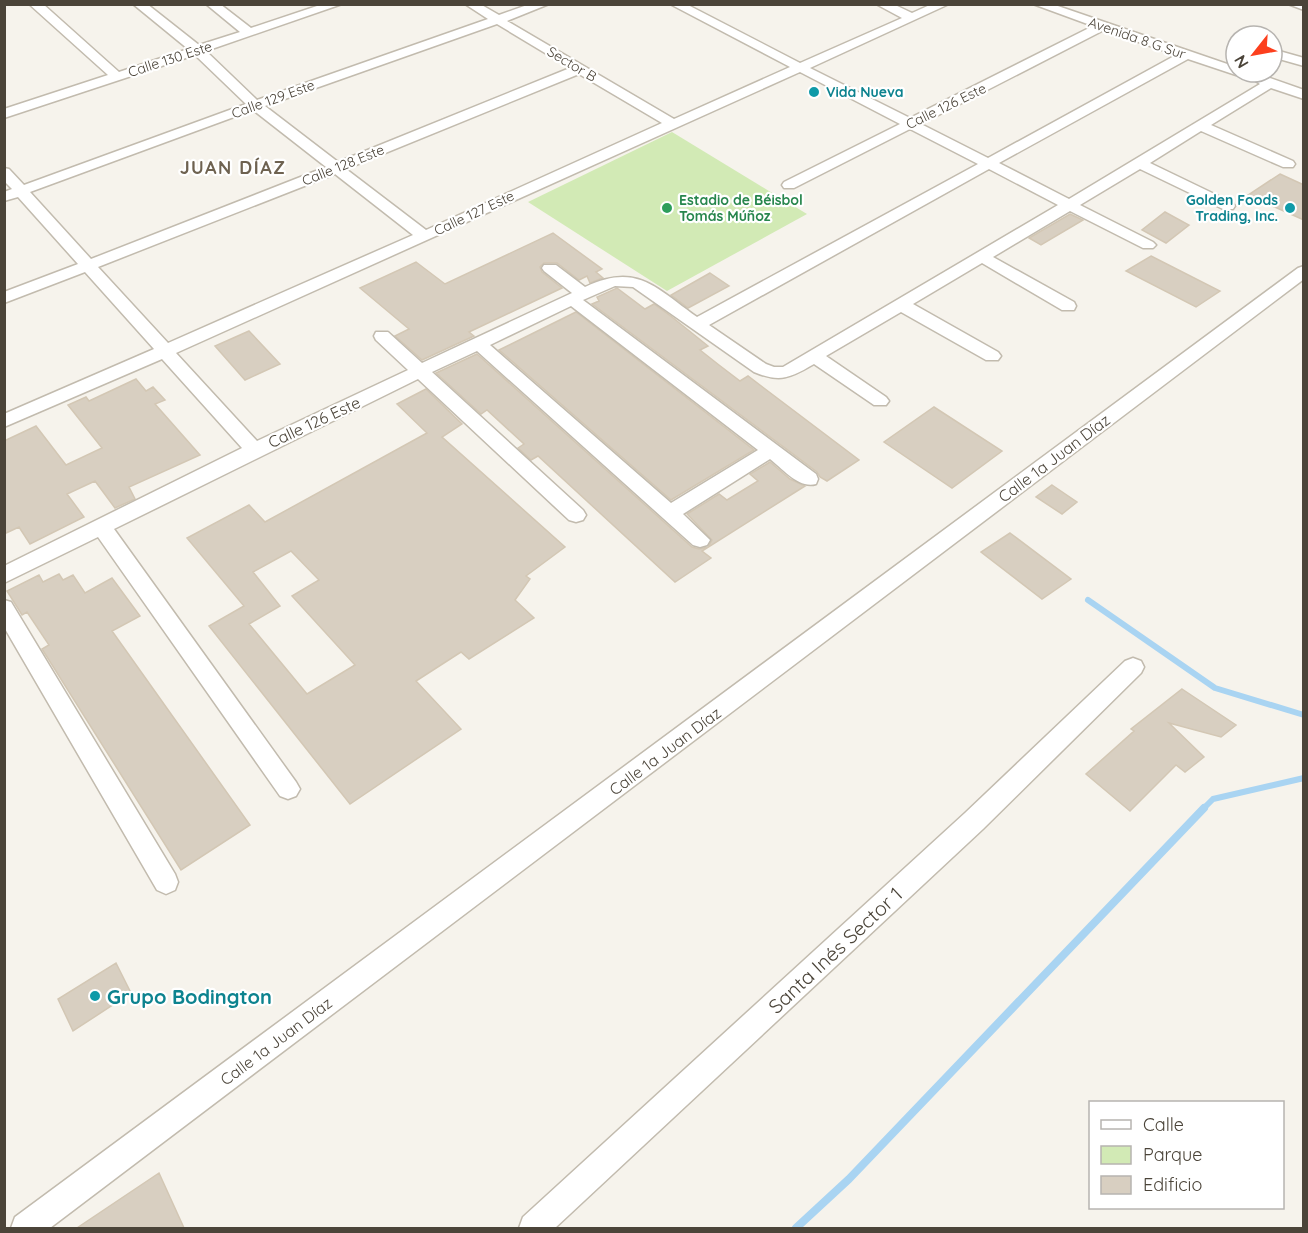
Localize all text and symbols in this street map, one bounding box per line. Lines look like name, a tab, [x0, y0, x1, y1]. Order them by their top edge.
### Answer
street label: Avenida 8 G Sur	[1086, 13, 1189, 63]
north arrow	[1224, 24, 1284, 84]
street label: Calle 130 Este	[126, 37, 214, 81]
street label: Sector B	[544, 42, 600, 86]
text: N	[1230, 52, 1253, 72]
street label: Calle 129 Este	[229, 76, 317, 122]
street label: Calle 126 Este	[903, 79, 989, 133]
place label: Vida Nueva	[826, 83, 904, 101]
marker: Vida Nueva	[807, 85, 821, 99]
street label: Calle 128 Este	[299, 140, 387, 190]
district label: JUAN DÍAZ	[180, 156, 286, 179]
street label: Calle 127 Este	[431, 187, 517, 239]
place label: Estadio de Béisbol Tomás Múñoz	[679, 191, 803, 225]
place label: Golden Foods Trading, Inc.	[1186, 191, 1278, 225]
marker: Estadio de Béisbol Tomás Múñoz	[660, 201, 674, 215]
marker: Golden Foods Trading, Inc.	[1283, 201, 1297, 215]
street label: Calle 126 Este	[265, 392, 363, 452]
street label: Calle 1a Juan Díaz	[994, 410, 1114, 506]
street label: Calle 1a Juan Díaz	[605, 703, 725, 799]
street label: Santa Inés Sector 1	[763, 881, 907, 1019]
place label: Grupo Bodington	[107, 984, 272, 1009]
marker: Grupo Bodington	[88, 989, 102, 1003]
street label: Calle 1a Juan Díaz	[216, 993, 336, 1089]
legend	[1089, 1101, 1284, 1209]
text: Calle	[1143, 1113, 1184, 1136]
text: Parque	[1143, 1143, 1202, 1166]
text: Edificio	[1143, 1173, 1202, 1196]

